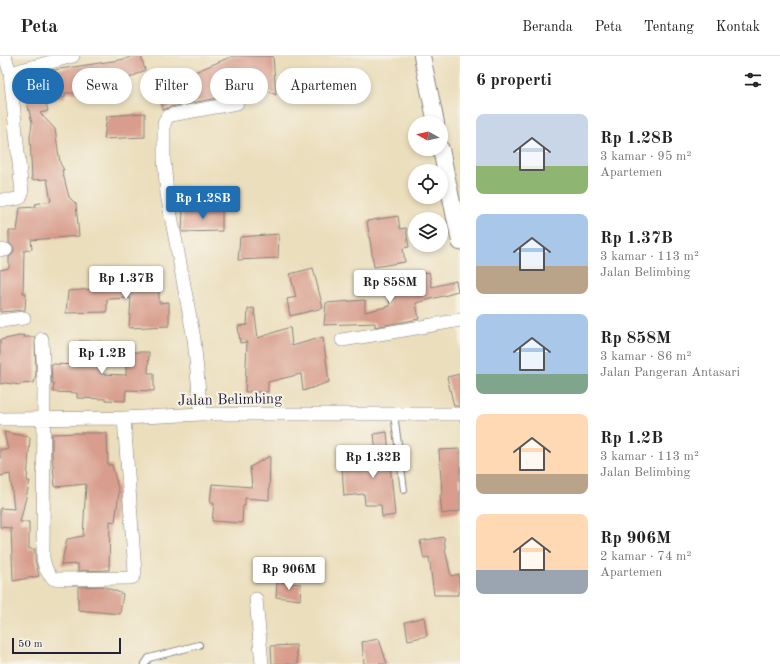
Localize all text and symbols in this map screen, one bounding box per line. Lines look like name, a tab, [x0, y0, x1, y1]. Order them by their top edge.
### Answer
text: Peta	[20, 18, 58, 37]
text: Beranda	[522, 20, 573, 34]
text: Peta	[595, 20, 622, 34]
text: Tentang	[644, 20, 694, 34]
text: Kontak	[716, 20, 760, 34]
chip: Beli	[12, 68, 64, 104]
chip: Sewa	[72, 68, 132, 104]
chip: Filter	[140, 68, 202, 104]
chip: Baru	[210, 68, 268, 104]
chip: Apartemen	[276, 68, 371, 104]
icon: filters	[742, 69, 764, 91]
text: 6 properti	[476, 72, 552, 89]
north arrow	[408, 116, 448, 156]
map controls	[408, 116, 448, 252]
icon: home	[508, 130, 556, 178]
text: Rp 1.28B	[600, 130, 673, 147]
text: 3 kamar · 95 m²	[600, 150, 691, 163]
button: locate	[408, 164, 448, 204]
text: Apartemen	[600, 166, 662, 179]
pin: Rp 1.28B	[162, 186, 244, 220]
text: Rp 1.28B	[175, 192, 231, 205]
button: layers	[408, 212, 448, 252]
icon: home	[508, 230, 556, 278]
text: Rp 1.37B	[600, 230, 673, 247]
text: 3 kamar · 113 m²	[600, 250, 699, 263]
pin: Rp 1.37B	[85, 266, 167, 300]
text: Jalan Belimbing	[600, 266, 691, 279]
pin: Rp 858M	[353, 270, 427, 304]
text: Rp 1.37B	[98, 272, 154, 285]
text: Rp 858M	[363, 276, 417, 289]
icon: home	[508, 330, 556, 378]
text: Rp 858M	[600, 330, 671, 347]
pin: Rp 1.2B	[65, 341, 139, 375]
text: Rp 1.2B	[78, 347, 126, 360]
text: 3 kamar · 86 m²	[600, 350, 691, 363]
text: Jalan Pangeran Antasari	[600, 366, 740, 379]
street label: Jalan Belimbing	[178, 392, 282, 409]
icon: home	[508, 430, 556, 478]
text: Rp 1.2B	[600, 430, 663, 447]
pin: Rp 1.32B	[332, 445, 414, 479]
text: 3 kamar · 113 m²	[600, 450, 699, 463]
text: Rp 1.32B	[345, 451, 401, 464]
text: Jalan Belimbing	[600, 466, 691, 479]
icon: home	[508, 530, 556, 578]
text: Rp 906M	[600, 530, 671, 547]
text: 2 kamar · 74 m²	[600, 550, 691, 563]
pin: Rp 906M	[252, 557, 326, 591]
text: Rp 906M	[262, 563, 316, 576]
text: Apartemen	[600, 566, 662, 579]
scale bar	[12, 636, 121, 655]
text: 50 m	[18, 639, 43, 650]

